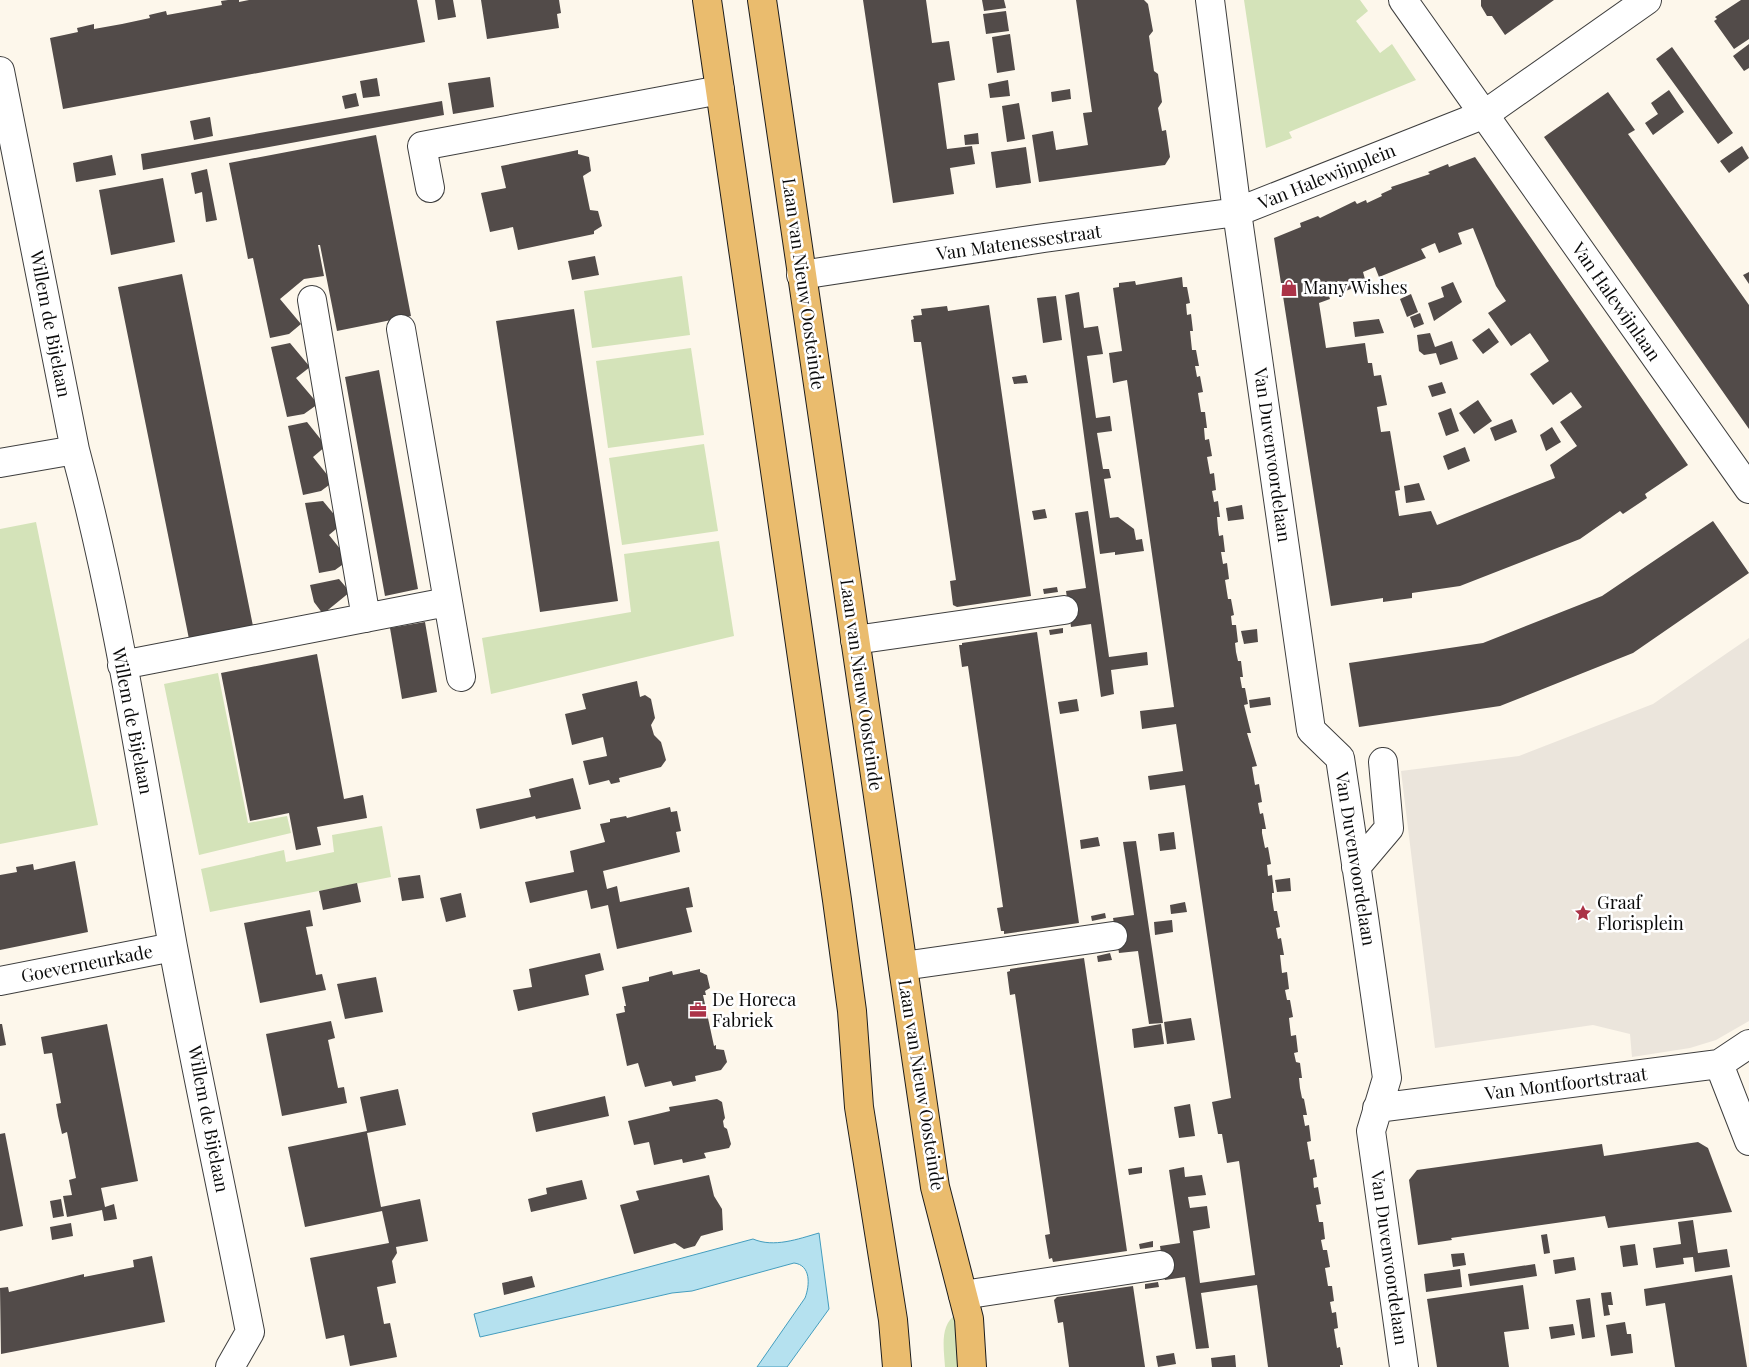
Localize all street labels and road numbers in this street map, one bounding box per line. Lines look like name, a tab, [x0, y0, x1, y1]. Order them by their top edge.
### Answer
street label: Van Halewijnplein	[1253, 137, 1399, 215]
street label: Laan van Nieuw Oosteinde	[777, 176, 831, 391]
street label: Van Matenessestraat	[934, 218, 1103, 266]
street label: Van Halewijnlaan	[1566, 237, 1667, 366]
street label: Willem de Bijelaan	[25, 247, 77, 399]
street label: Van Duvenvoordelaan	[1249, 365, 1297, 544]
street label: Laan van Nieuw Oosteinde	[835, 577, 889, 792]
street label: Willem de Bijelaan	[107, 644, 159, 796]
street label: Van Duvenvoordelaan	[1330, 769, 1382, 948]
street label: Goeverneurkade	[19, 938, 155, 988]
street label: Laan van Nieuw Oosteinde	[893, 977, 951, 1192]
street label: Willem de Bijelaan	[183, 1042, 235, 1194]
street label: Van Montfoortstraat	[1482, 1061, 1649, 1105]
street label: Van Duvenvoordelaan	[1366, 1168, 1414, 1347]

